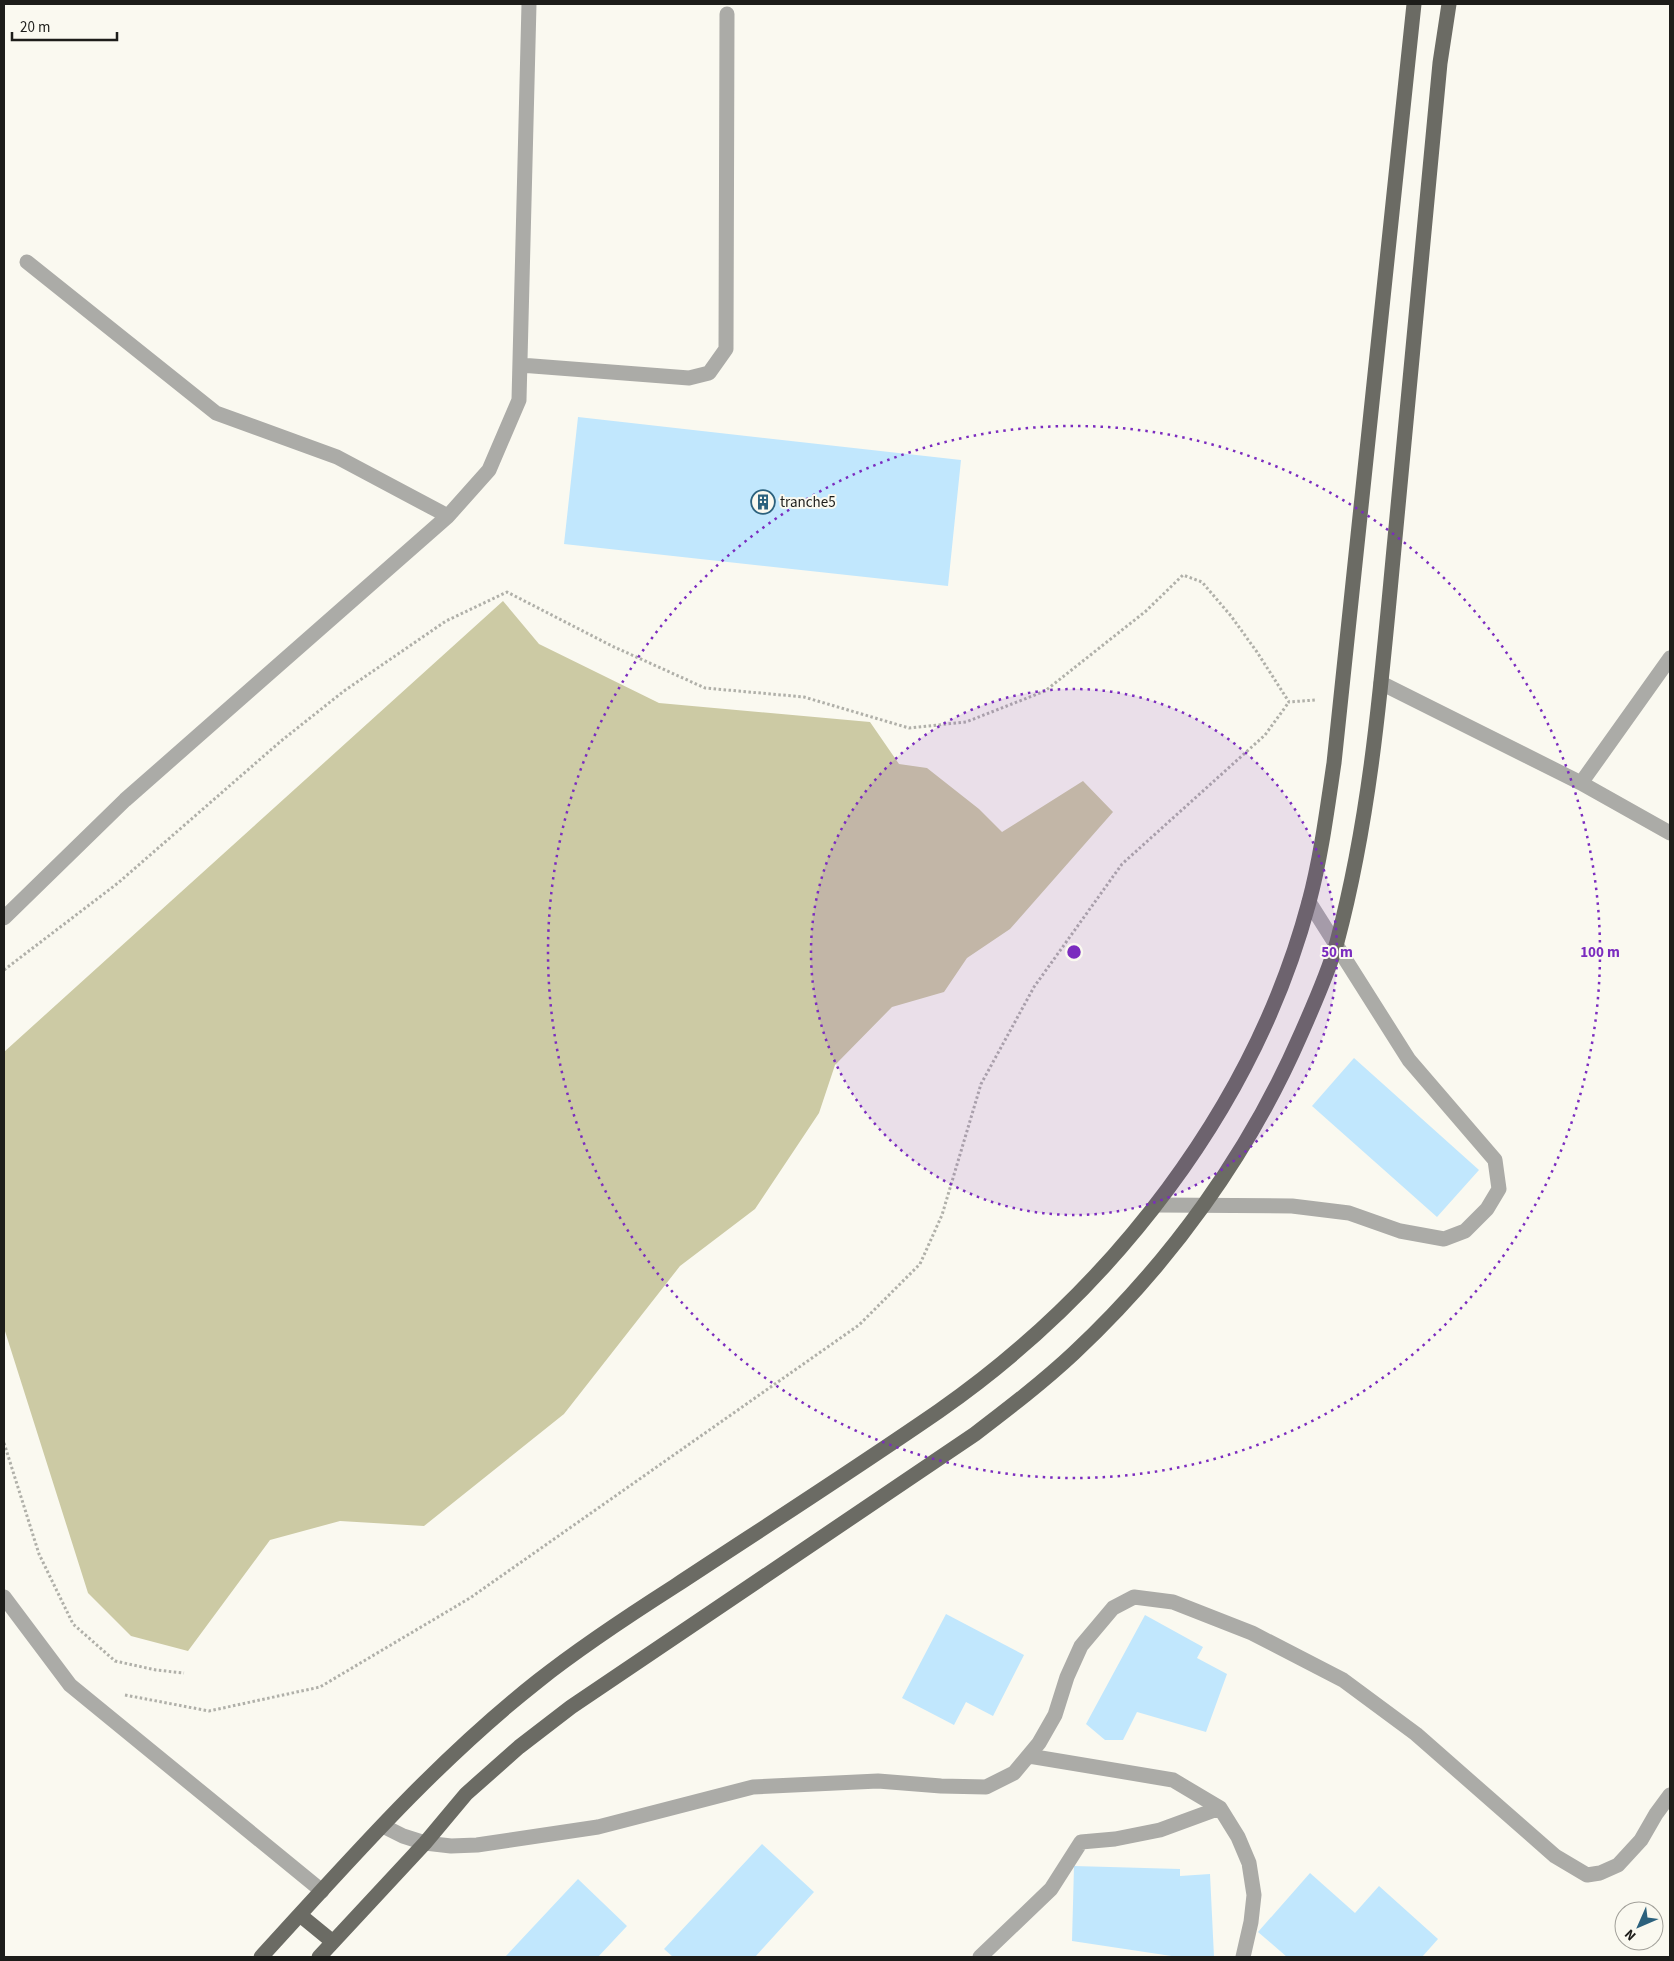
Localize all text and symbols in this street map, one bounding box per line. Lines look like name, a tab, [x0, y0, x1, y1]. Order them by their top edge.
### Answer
scale bar	[12, 10, 118, 42]
text: 20 m	[20, 17, 50, 38]
building icon: tranche5	[750, 489, 776, 515]
place label: tranche5	[780, 492, 836, 513]
text: 50 m	[1321, 942, 1353, 963]
text: 100 m	[1580, 942, 1620, 963]
centre of rings	[1065, 943, 1083, 961]
north arrow	[1614, 1901, 1664, 1951]
text: N	[1620, 1924, 1641, 1945]

